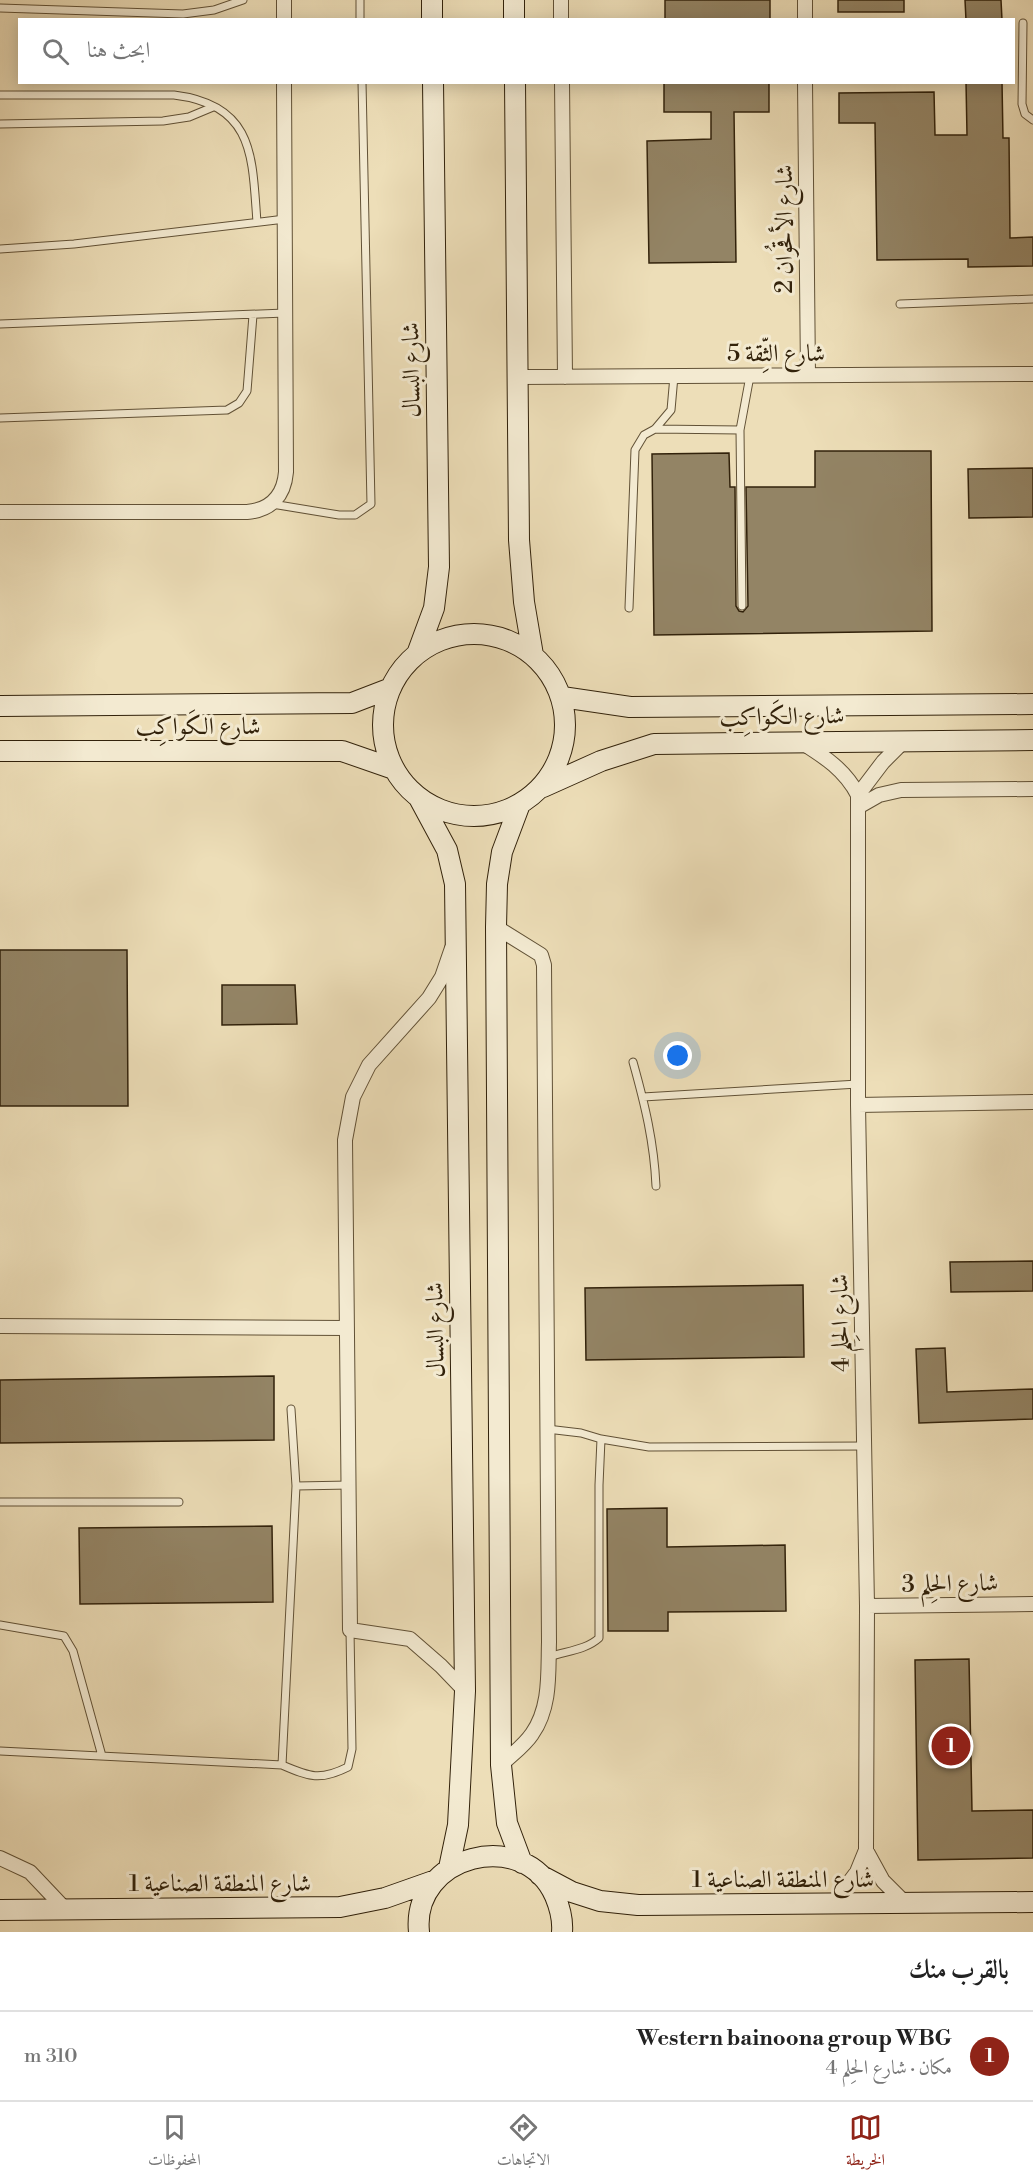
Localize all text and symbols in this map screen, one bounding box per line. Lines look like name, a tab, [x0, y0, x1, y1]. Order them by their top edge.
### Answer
search box	[18, 18, 1015, 84]
icon: search	[39, 35, 72, 68]
text: ابحث هنا	[87, 37, 150, 64]
street label: شارع الأقحُوان 2	[764, 165, 804, 293]
street label: شارع البسال	[396, 322, 432, 418]
street label: شارع الثِّقة 5	[727, 337, 825, 373]
street label: شارع الكَواكِب	[719, 698, 845, 737]
street label: شارع الكَواكِب	[135, 709, 261, 746]
your location	[663, 1041, 692, 1070]
street label: شارع الحِلم 4	[825, 1274, 865, 1372]
street label: شارع البسال	[420, 1282, 456, 1378]
street label: شارع الحِلم 3	[901, 1568, 999, 1608]
pin: 1	[932, 1724, 970, 1768]
street label: شارع المنطقة الصناعية 1	[692, 1865, 874, 1899]
street label: شارع المنطقة الصناعية 1	[129, 1869, 311, 1903]
text: بالقرب منك	[909, 1954, 1009, 1986]
text: Western bainoona group WBG	[637, 2025, 952, 2052]
text: 310 m	[24, 2044, 77, 2069]
text: 1	[985, 2044, 994, 2069]
text: مكان · شارع الحِلم 4	[825, 2056, 952, 2081]
tab: المحفوظات	[148, 2111, 201, 2175]
tab: الاتجاهات	[497, 2111, 550, 2175]
tab: الخريطة	[846, 2111, 885, 2175]

